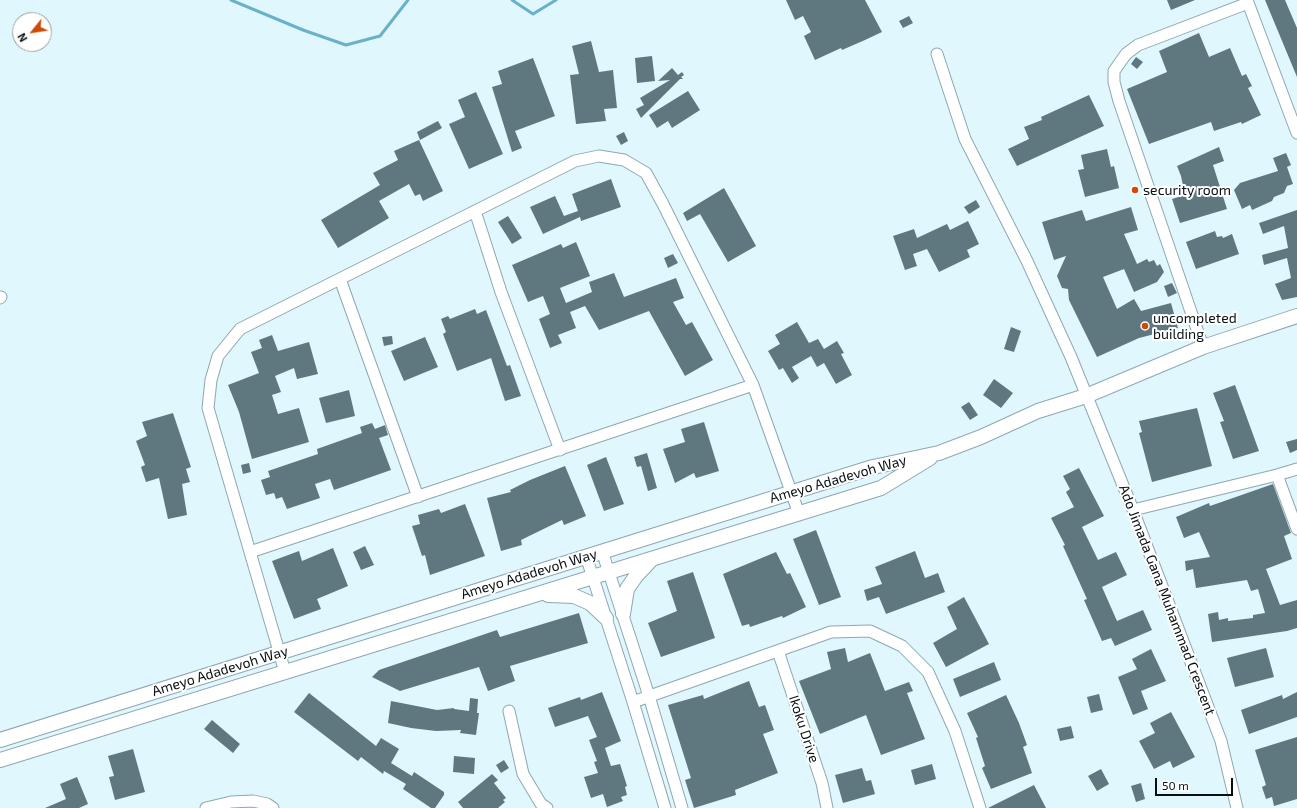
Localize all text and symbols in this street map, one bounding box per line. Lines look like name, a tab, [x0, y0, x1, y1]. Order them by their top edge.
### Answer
north arrow	[12, 12, 52, 52]
text: N	[14, 31, 30, 44]
place label: security room	[1143, 182, 1231, 198]
marker: security room	[1130, 185, 1140, 195]
place label: uncompleted building	[1153, 310, 1237, 342]
marker: uncompleted building	[1140, 321, 1150, 331]
street label: Ameyo Adadevoh Way	[768, 451, 908, 507]
street label: Ado Jimada Gana Muhammad Crescent	[1115, 482, 1219, 718]
street label: Ameyo Adadevoh Way	[459, 545, 599, 603]
street label: Ameyo Adadevoh Way	[150, 642, 290, 700]
street label: Ikoku Drive	[785, 693, 823, 765]
scale bar	[1157, 770, 1235, 796]
text: 50 m	[1162, 778, 1189, 792]

